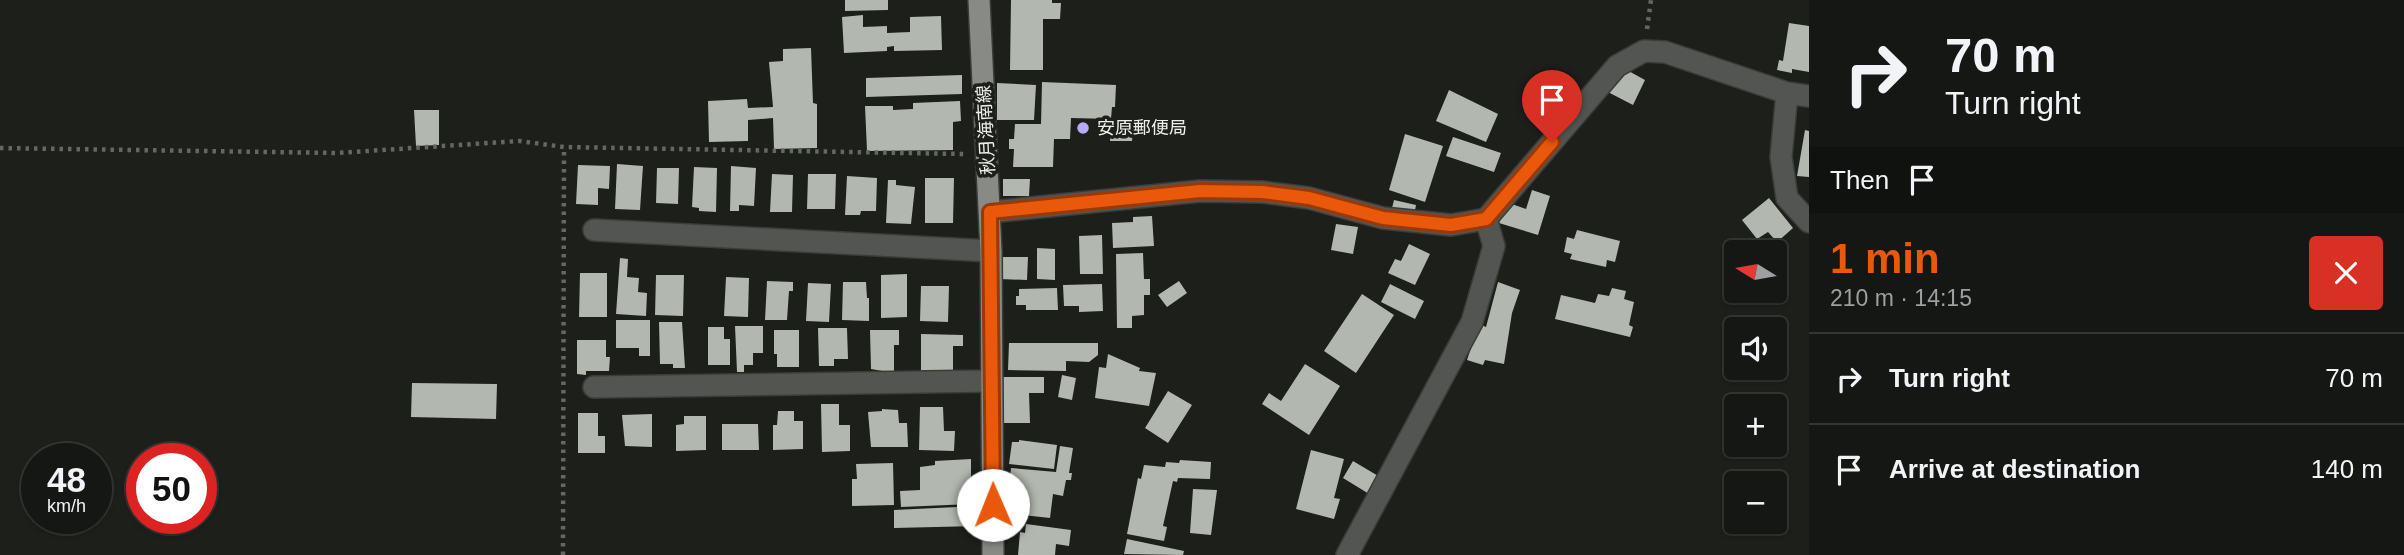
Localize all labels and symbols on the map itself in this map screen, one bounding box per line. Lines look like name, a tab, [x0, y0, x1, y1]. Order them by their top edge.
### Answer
pin	[1522, 70, 1582, 142]
street label: 秋月海南線	[974, 85, 998, 175]
place label: 安原郵便局	[1097, 118, 1187, 138]
marker: 安原郵便局	[1075, 120, 1091, 136]
north arrow	[1724, 240, 1787, 303]
speed limit sign: 50	[126, 443, 217, 534]
position arrow	[956, 468, 1030, 542]

